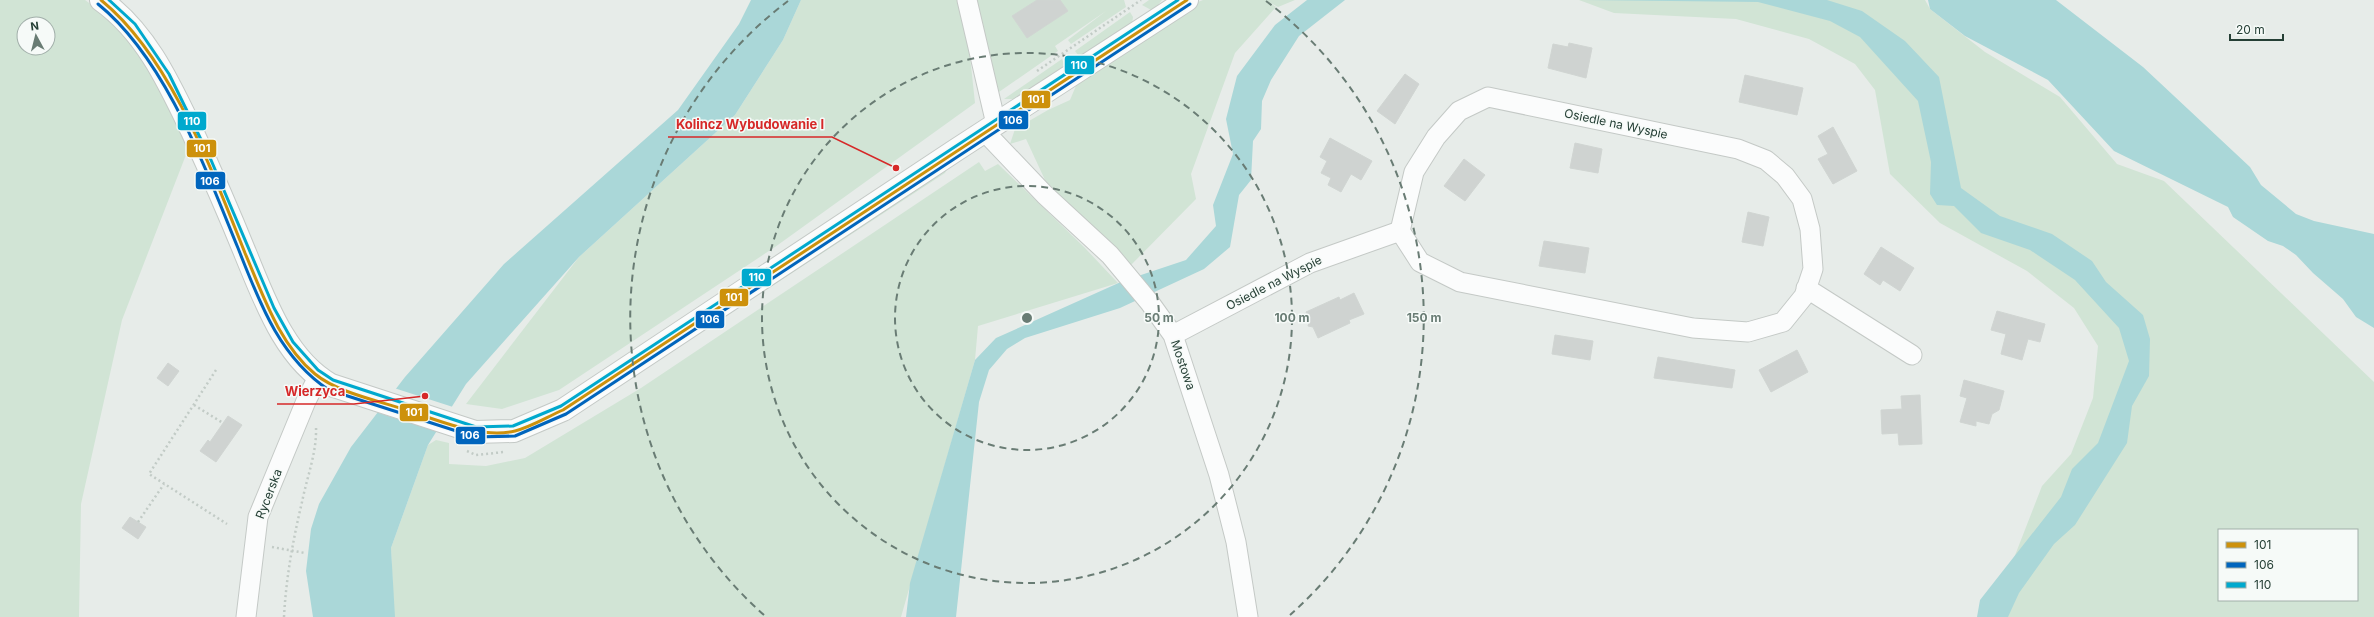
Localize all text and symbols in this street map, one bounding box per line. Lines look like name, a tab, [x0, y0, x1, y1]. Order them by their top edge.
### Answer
north arrow	[16, 16, 56, 56]
scale bar	[2230, 16, 2283, 42]
text: N	[30, 19, 40, 34]
text: 20 m	[2236, 22, 2265, 37]
line badge: 110	[1064, 55, 1095, 75]
text: 110	[1071, 58, 1087, 72]
line badge: 101	[1021, 90, 1051, 109]
text: 101	[1028, 92, 1045, 106]
street label: Osiedle na Wyspie	[1563, 105, 1669, 142]
line badge: 106	[998, 110, 1029, 130]
line badge: 110	[177, 111, 207, 131]
callout: Kolincz Wybudowanie I	[668, 112, 832, 137]
text: 106	[1003, 113, 1023, 127]
text: 110	[184, 114, 200, 128]
text: Kolincz Wybudowanie I	[676, 116, 824, 132]
line badge: 101	[186, 139, 217, 158]
text: 101	[194, 141, 211, 155]
line badge: 106	[195, 171, 226, 190]
text: 106	[200, 174, 220, 188]
street label: Osiedle na Wyspie	[1223, 252, 1324, 313]
line badge: 110	[741, 268, 772, 287]
text: 110	[749, 270, 765, 284]
line badge: 101	[719, 288, 749, 307]
text: 101	[726, 290, 743, 304]
line badge: 106	[695, 310, 725, 329]
text: 50 m	[1144, 310, 1174, 325]
text: 100 m	[1274, 310, 1310, 325]
text: 150 m	[1407, 310, 1441, 325]
centre of rings	[1020, 311, 1034, 325]
text: 106	[700, 312, 720, 326]
street label: Mostowa	[1168, 338, 1199, 392]
callout: Wierzyca	[277, 379, 354, 404]
text: Wierzyca	[285, 383, 345, 399]
line badge: 101	[399, 403, 429, 422]
text: 101	[406, 405, 423, 419]
line badge: 106	[455, 426, 486, 445]
text: 106	[460, 428, 480, 442]
street label: Rycerska	[252, 467, 285, 521]
legend	[2218, 529, 2358, 601]
text: 101	[2254, 537, 2271, 552]
text: 106	[2254, 557, 2274, 572]
text: 110	[2254, 577, 2271, 592]

